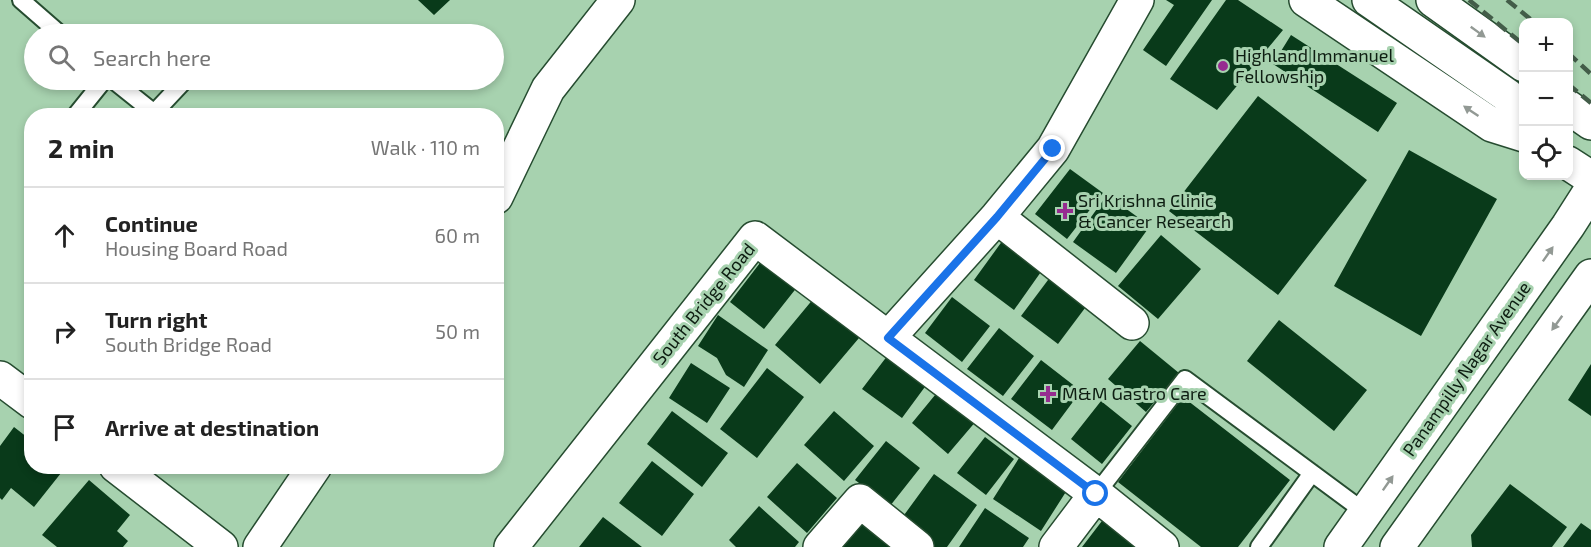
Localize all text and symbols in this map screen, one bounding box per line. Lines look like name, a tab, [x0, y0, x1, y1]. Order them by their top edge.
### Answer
map controls	[1519, 18, 1573, 180]
button: +	[1519, 18, 1573, 72]
search box	[24, 24, 504, 90]
one-way arrow	[1471, 26, 1486, 38]
icon: search	[45, 41, 78, 74]
text: Search here	[93, 44, 211, 70]
place label: Highland Immanuel Fellowship	[1235, 44, 1395, 87]
marker: Highland Immanuel Fellowship	[1216, 59, 1230, 73]
button: −	[1519, 72, 1573, 126]
one-way arrow	[1463, 105, 1479, 117]
button: locate	[1519, 126, 1573, 180]
text: 2 min	[48, 132, 114, 163]
text: Walk · 110 m	[371, 135, 480, 159]
route end	[1039, 135, 1065, 161]
place label: Sri Krishna Clinic & Cancer Research	[1078, 189, 1231, 232]
marker: Sri Krishna Clinic & Cancer Research	[1056, 202, 1074, 220]
text: Continue	[105, 210, 198, 236]
icon: ahead	[48, 219, 81, 252]
text: 60 m	[435, 223, 480, 247]
text: Housing Board Road	[105, 236, 288, 260]
street label: South Bridge Road	[647, 238, 759, 369]
one-way arrow	[1542, 247, 1554, 263]
street label: Panampilly Nagar Avenue	[1398, 277, 1535, 460]
text: Turn right	[105, 306, 207, 332]
icon: right	[48, 315, 81, 348]
one-way arrow	[1551, 315, 1563, 331]
text: 50 m	[435, 319, 480, 343]
text: South Bridge Road	[105, 332, 272, 356]
place label: M&M Gastro Care	[1062, 382, 1207, 404]
marker: M&M Gastro Care	[1039, 385, 1057, 403]
icon: arrive	[48, 411, 81, 444]
text: Arrive at destination	[105, 414, 319, 440]
one-way arrow	[1381, 475, 1393, 490]
route start	[1082, 480, 1108, 506]

